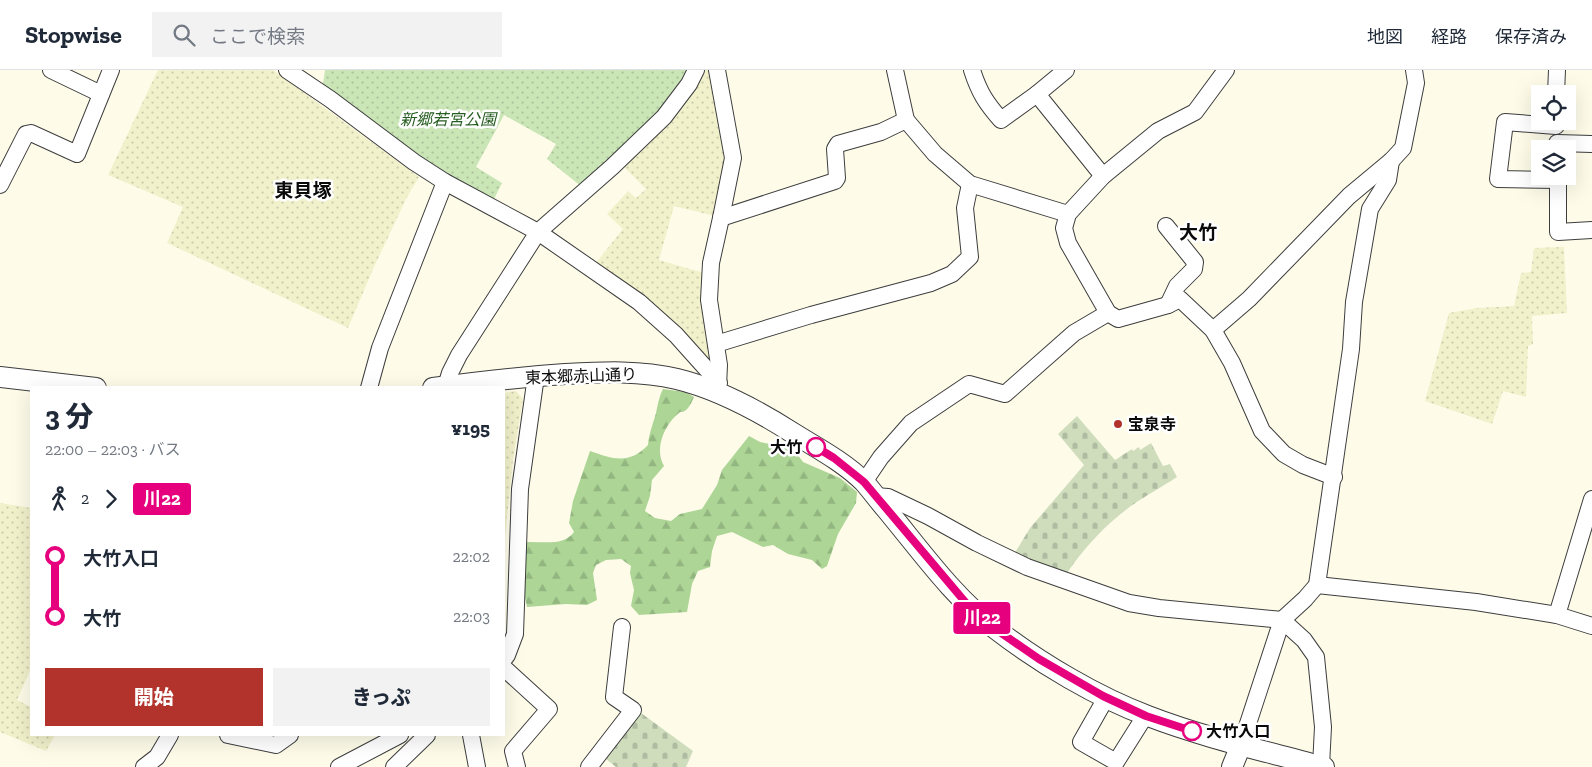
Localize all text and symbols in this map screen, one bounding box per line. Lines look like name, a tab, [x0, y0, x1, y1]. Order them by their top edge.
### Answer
search box	[152, 12, 502, 57]
text: Stopwise	[25, 20, 122, 49]
icon: search	[170, 21, 198, 49]
text: ここで検索	[210, 25, 305, 48]
text: 地図	[1367, 26, 1403, 48]
text: 経路	[1431, 26, 1467, 48]
text: 保存済み	[1495, 26, 1567, 48]
map controls	[1531, 85, 1576, 185]
button: locate	[1531, 85, 1576, 130]
park label: 新郷若宮公園	[400, 110, 498, 129]
button: layers	[1531, 140, 1576, 185]
district label: 東貝塚	[274, 179, 332, 202]
district label: 大竹	[1179, 221, 1217, 244]
street label: 東本郷赤山通り	[525, 365, 637, 387]
text: 3 分	[45, 400, 93, 433]
place label: 宝泉寺	[1128, 415, 1176, 434]
text: ¥195	[451, 417, 490, 440]
marker: 宝泉寺	[1112, 418, 1124, 430]
marker: 大竹	[806, 437, 826, 457]
place label: 大竹	[770, 438, 802, 457]
text: 22:00 – 22:03 · バス	[45, 440, 181, 459]
icon: walk	[45, 485, 73, 513]
icon: forward	[97, 485, 125, 513]
text: 川22	[143, 488, 181, 510]
text: 2	[81, 489, 89, 508]
text: 大竹入口	[83, 547, 159, 570]
text: 22:02	[452, 547, 490, 566]
line badge: 川22	[953, 602, 1011, 634]
text: 大竹	[83, 607, 121, 630]
text: 22:03	[453, 607, 490, 626]
text: 川22	[963, 607, 1001, 629]
button: 開始	[45, 668, 263, 726]
button: きっぷ	[273, 668, 490, 726]
marker: 大竹入口	[1182, 721, 1202, 741]
place label: 大竹入口	[1206, 722, 1270, 741]

